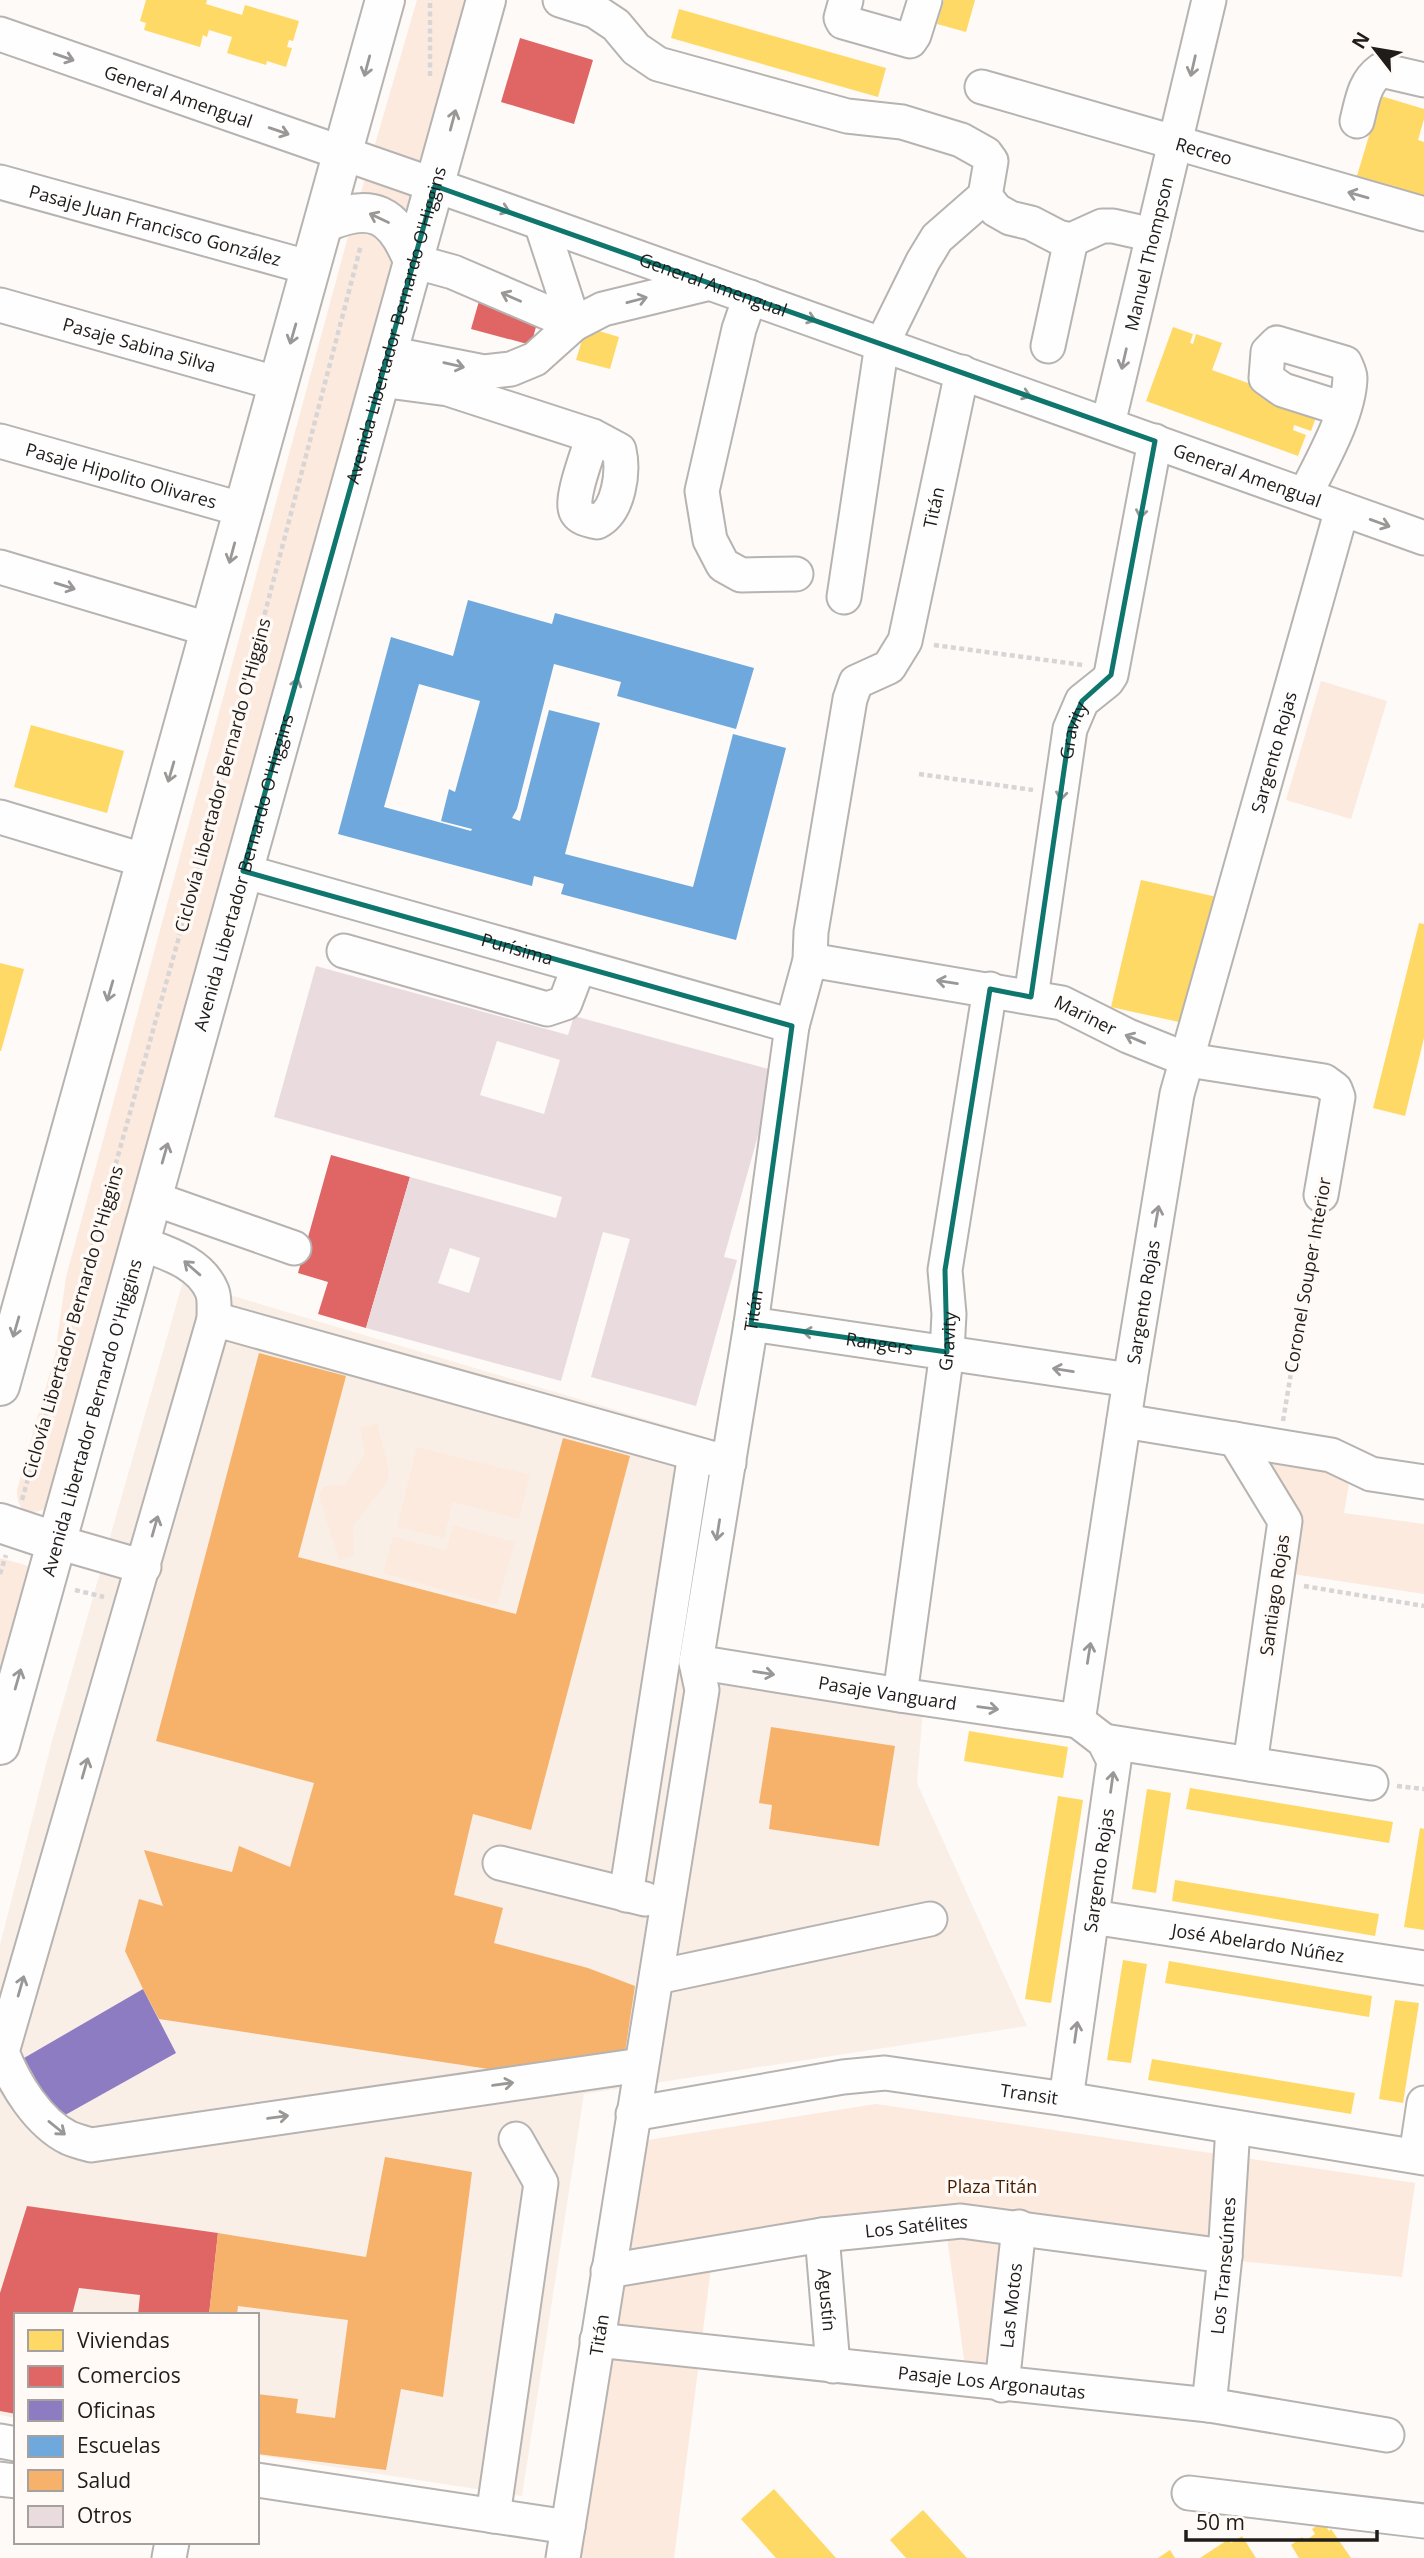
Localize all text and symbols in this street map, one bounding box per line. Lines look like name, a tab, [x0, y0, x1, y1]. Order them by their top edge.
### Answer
north arrow	[1340, 14, 1410, 84]
text: N	[1345, 27, 1376, 54]
one-way arrow	[53, 52, 75, 64]
one-way arrow	[360, 54, 373, 77]
one-way arrow	[1186, 54, 1199, 77]
street label: General Amengual	[101, 59, 256, 133]
one-way arrow	[447, 109, 460, 132]
one-way arrow	[268, 126, 290, 138]
street label: Recreo	[1173, 131, 1235, 170]
street label: Avenida Libertador Bernardo O'Higgins	[340, 164, 451, 486]
street label: Manuel Thompson	[1119, 174, 1178, 333]
street label: Pasaje Juan Francisco González	[26, 179, 284, 271]
one-way arrow	[1348, 188, 1370, 201]
one-way arrow	[488, 203, 510, 215]
one-way arrow	[369, 210, 390, 224]
street label: General Amengual	[636, 247, 791, 322]
one-way arrow	[501, 290, 523, 303]
one-way arrow	[625, 293, 648, 306]
street label: Pasaje Sabina Silva	[60, 311, 219, 378]
one-way arrow	[795, 312, 817, 324]
one-way arrow	[286, 322, 299, 345]
one-way arrow	[1117, 347, 1130, 370]
one-way arrow	[442, 359, 465, 372]
one-way arrow	[1009, 388, 1031, 400]
street label: Pasaje Hipolito Olivares	[23, 437, 220, 514]
street label: General Amengual	[1170, 437, 1325, 512]
street label: Titán	[917, 484, 949, 530]
one-way arrow	[1135, 496, 1149, 519]
one-way arrow	[1369, 517, 1391, 530]
one-way arrow	[225, 541, 238, 564]
one-way arrow	[54, 581, 76, 594]
street label: Ciclovía Libertador Bernardo O'Higgins	[168, 615, 276, 935]
one-way arrow	[289, 677, 302, 699]
street label: Sargento Rojas	[1245, 689, 1302, 816]
street label: Gravity	[1054, 697, 1093, 761]
street label: Avenida Libertador Bernardo O'Higgins	[187, 711, 299, 1034]
one-way arrow	[164, 760, 177, 783]
one-way arrow	[1055, 778, 1068, 800]
street label: Purísima	[479, 927, 556, 970]
one-way arrow	[936, 975, 959, 988]
one-way arrow	[103, 980, 116, 1002]
street label: Mariner	[1050, 989, 1121, 1041]
one-way arrow	[1125, 1031, 1147, 1044]
one-way arrow	[159, 1143, 172, 1165]
street label: Ciclovía Libertador Bernardo O'Higgins	[16, 1163, 128, 1481]
street label: Coronel Souper Interior	[1278, 1175, 1336, 1375]
one-way arrow	[1150, 1205, 1164, 1228]
street label: Sargento Rojas	[1121, 1238, 1165, 1366]
street label: Avenida Libertador Bernardo O'Higgins	[36, 1256, 147, 1579]
one-way arrow	[183, 1260, 201, 1276]
street label: Titán	[738, 1288, 768, 1333]
street label: Gravity	[933, 1310, 961, 1372]
one-way arrow	[9, 1316, 22, 1338]
one-way arrow	[802, 1326, 825, 1339]
street label: Rangers	[844, 1326, 915, 1360]
one-way arrow	[1052, 1363, 1074, 1376]
one-way arrow	[150, 1515, 163, 1537]
one-way arrow	[711, 1518, 724, 1541]
street label: Santiago Rojas	[1254, 1533, 1294, 1657]
one-way arrow	[1082, 1642, 1095, 1665]
one-way arrow	[752, 1667, 775, 1680]
one-way arrow	[13, 1669, 26, 1691]
street label: Pasaje Vanguard	[817, 1670, 958, 1715]
one-way arrow	[977, 1701, 999, 1714]
one-way arrow	[79, 1757, 92, 1780]
one-way arrow	[1106, 1771, 1119, 1794]
street label: Sargento Rojas	[1078, 1807, 1119, 1934]
street label: José Abelardo Núñez	[1168, 1917, 1346, 1968]
one-way arrow	[16, 1975, 29, 1997]
one-way arrow	[1070, 2021, 1083, 2043]
one-way arrow	[491, 2077, 514, 2090]
street label: Transit	[999, 2078, 1059, 2110]
one-way arrow	[266, 2110, 288, 2123]
one-way arrow	[47, 2120, 65, 2136]
park label: Plaza Titán	[947, 2174, 1037, 2198]
street label: Los Transeúntes	[1205, 2196, 1241, 2336]
street label: Los Satélites	[864, 2209, 970, 2243]
street label: Las Motos	[994, 2262, 1027, 2349]
street label: Agustín	[813, 2267, 842, 2332]
street label: Titán	[584, 2312, 614, 2357]
legend	[14, 2313, 259, 2544]
text: Viviendas	[77, 2326, 170, 2354]
street label: Pasaje Los Argonautas	[897, 2360, 1087, 2404]
text: Comercios	[77, 2361, 181, 2389]
text: Oficinas	[77, 2396, 156, 2424]
text: Escuelas	[77, 2431, 160, 2459]
text: Salud	[77, 2466, 131, 2494]
scale bar	[1186, 2498, 1377, 2542]
text: Otros	[77, 2501, 132, 2529]
text: 50 m	[1196, 2508, 1245, 2536]

